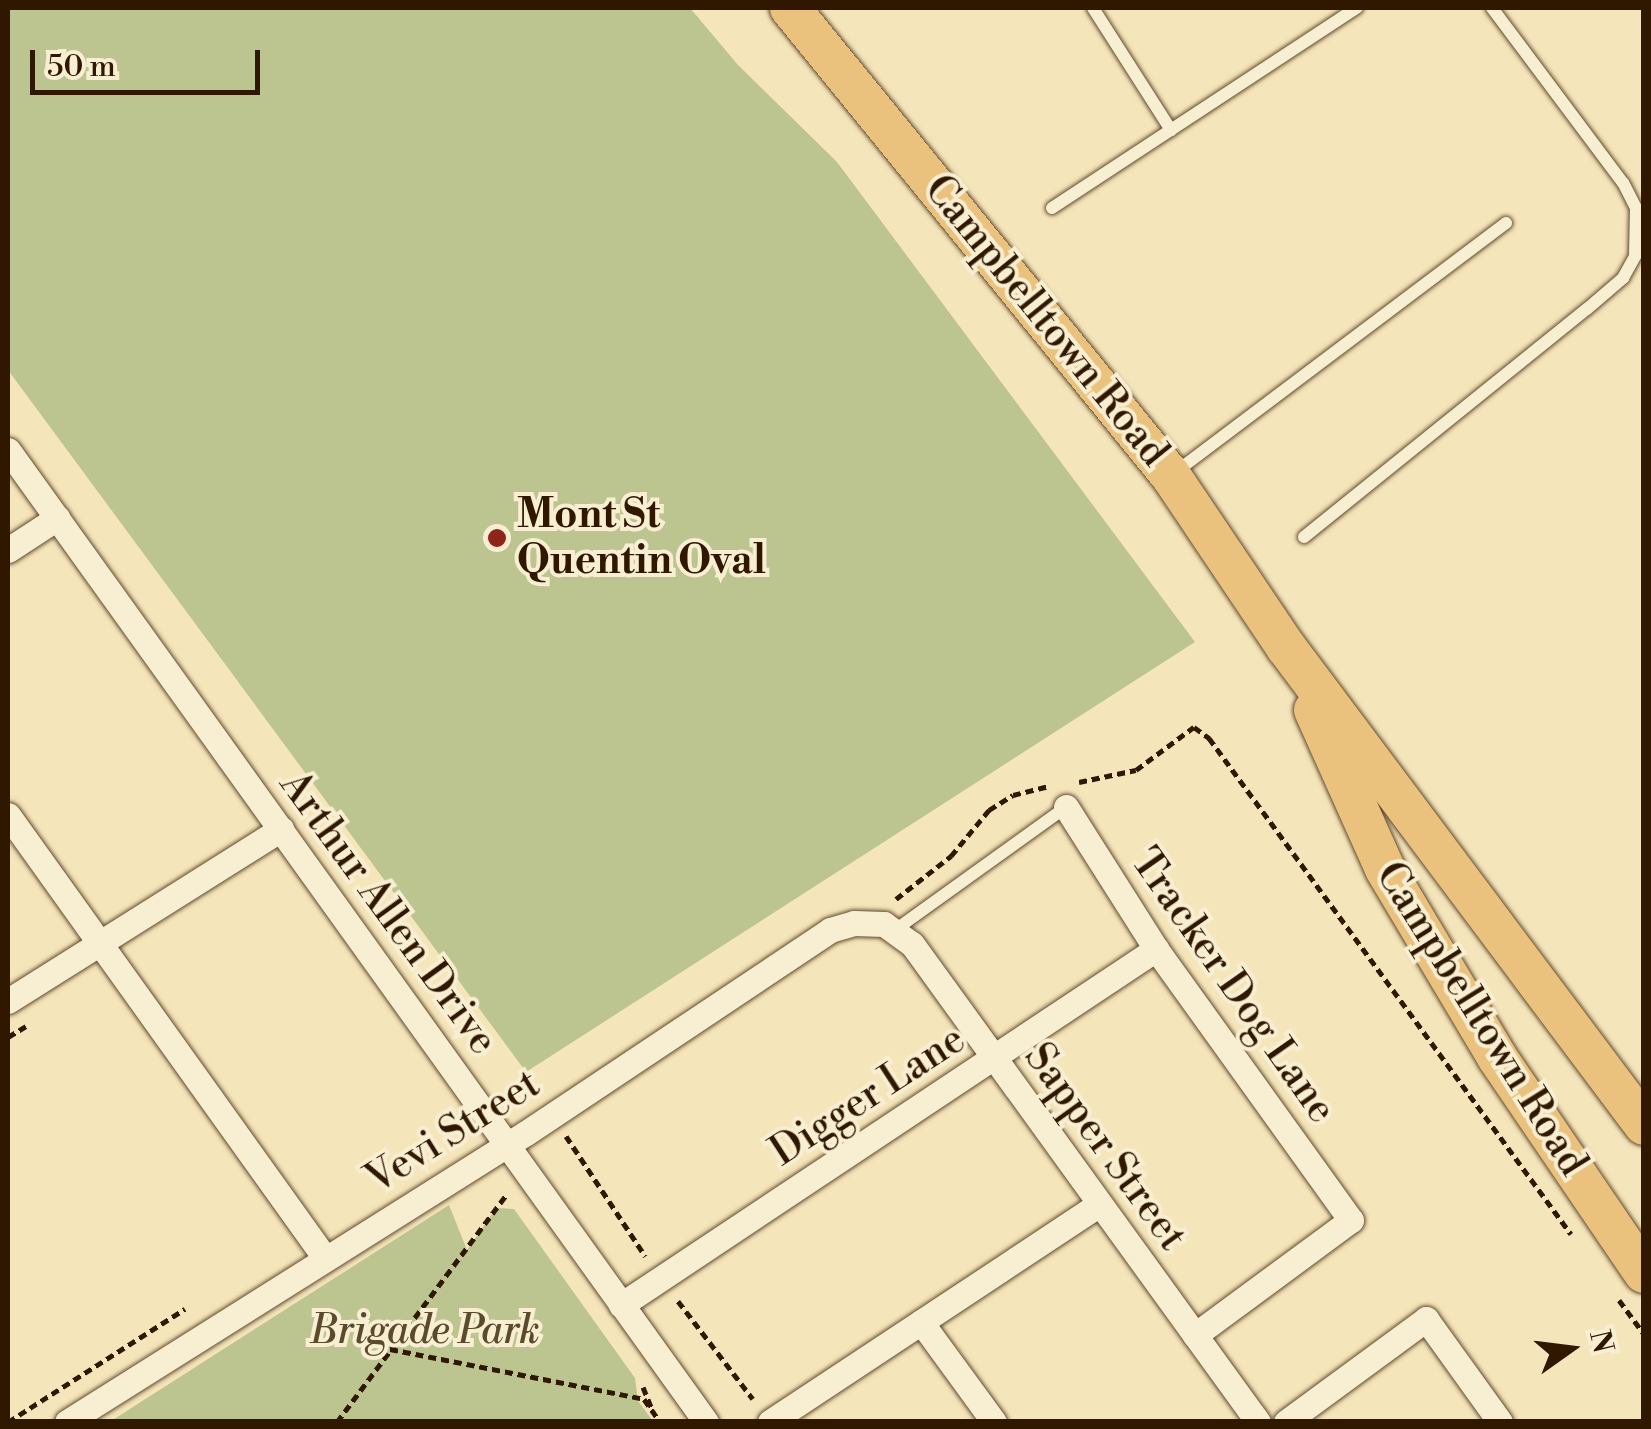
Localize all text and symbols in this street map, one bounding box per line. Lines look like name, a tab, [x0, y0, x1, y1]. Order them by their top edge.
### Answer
scale bar	[35, 30, 265, 92]
text: 50 m	[47, 48, 116, 86]
street label: Campbelltown Road	[914, 166, 1178, 476]
place label: Mont St Quentin Oval	[517, 491, 766, 585]
marker: Mont St Quentin Oval	[486, 527, 508, 549]
street label: Arthur Allen Drive	[269, 762, 507, 1064]
street label: Tracker Dog Lane	[1121, 840, 1345, 1132]
street label: Campbelltown Road	[1365, 854, 1597, 1184]
street label: Digger Lane	[762, 1015, 974, 1177]
street label: Sapper Street	[1014, 1034, 1196, 1260]
street label: Vevi Street	[357, 1060, 549, 1204]
north arrow	[1521, 1299, 1621, 1399]
park label: Brigade Park	[310, 1307, 540, 1355]
text: N	[1581, 1327, 1620, 1357]

